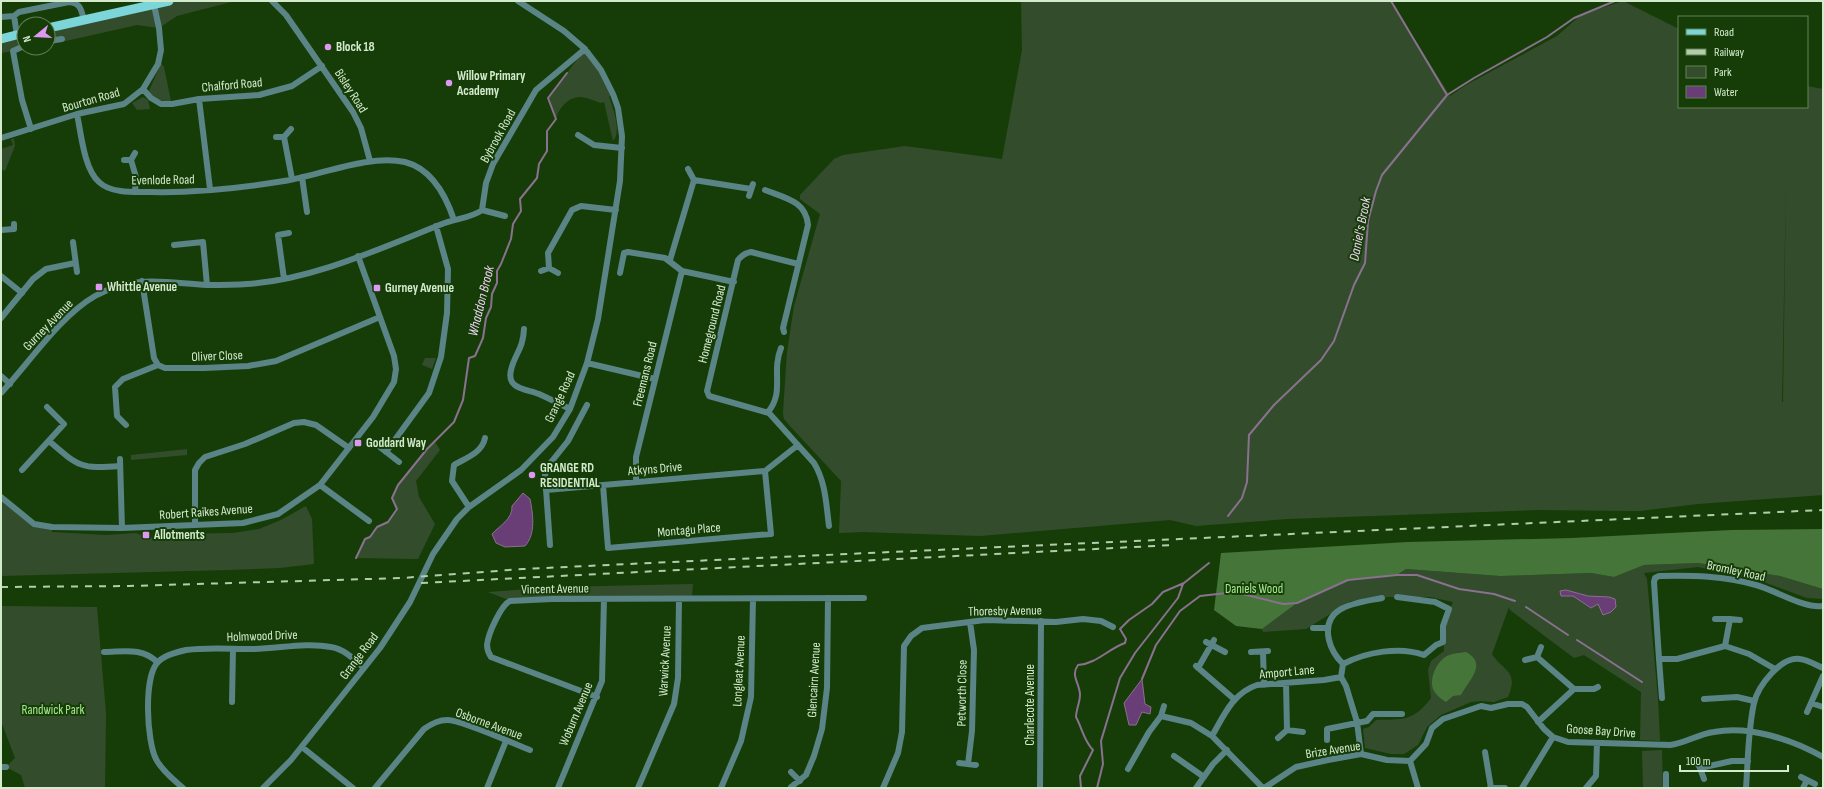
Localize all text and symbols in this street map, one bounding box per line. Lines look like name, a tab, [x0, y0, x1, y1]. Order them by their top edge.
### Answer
north arrow	[16, 16, 56, 56]
legend	[1678, 16, 1808, 108]
text: Road	[1714, 25, 1734, 40]
text: N	[20, 34, 34, 44]
place label: Block 18	[336, 39, 375, 55]
marker: Block 18	[323, 42, 333, 52]
text: Railway	[1714, 45, 1745, 60]
text: Park	[1714, 65, 1732, 80]
street label: Bisley Road	[331, 66, 371, 116]
place label: Willow Primary Academy	[456, 68, 526, 99]
street label: Chalford Road	[201, 74, 263, 96]
marker: Willow Primary Academy	[444, 78, 454, 88]
street label: Bourton Road	[60, 84, 122, 116]
text: Water	[1714, 85, 1738, 100]
street label: Bybrook Road	[477, 106, 519, 166]
street label: Evenlode Road	[131, 171, 195, 189]
water label: Daniel's Brook	[1346, 195, 1375, 262]
water label: Whaddon Brook	[464, 263, 498, 338]
place label: Whittle Avenue	[107, 279, 178, 295]
place label: Gurney Avenue	[385, 280, 454, 296]
marker: Whittle Avenue	[94, 282, 104, 292]
marker: Gurney Avenue	[372, 283, 382, 293]
street label: Homeground Road	[695, 283, 729, 365]
street label: Gurney Avenue	[20, 296, 76, 354]
street label: Freemans Road	[629, 340, 661, 408]
street label: Oliver Close	[191, 347, 243, 365]
street label: Grange Road	[541, 369, 579, 425]
place label: Goddard Way	[366, 435, 427, 451]
marker: Goddard Way	[353, 438, 363, 448]
street label: Atkyns Drive	[626, 459, 683, 479]
place label: GRANGE RD RESIDENTIAL	[540, 460, 600, 491]
marker: GRANGE RD RESIDENTIAL	[527, 470, 537, 480]
street label: Robert Raikes Avenue	[159, 501, 253, 523]
street label: Montagu Place	[657, 519, 721, 541]
place label: Allotments	[153, 527, 205, 543]
marker: Allotments	[141, 530, 151, 540]
street label: Bromley Road	[1705, 557, 1767, 585]
street label: Vincent Avenue	[521, 580, 589, 598]
park label: Daniels Wood	[1225, 581, 1283, 597]
street label: Thoresby Avenue	[968, 602, 1042, 620]
street label: Warwick Avenue	[655, 625, 675, 697]
street label: Holmwood Drive	[226, 627, 298, 645]
street label: Grange Road	[336, 629, 382, 683]
street label: Longleat Avenue	[729, 635, 749, 707]
street label: Glencairn Avenue	[804, 642, 824, 718]
street label: Petworth Close	[953, 659, 971, 727]
street label: Amport Lane	[1258, 662, 1315, 682]
street label: Charlecote Avenue	[1022, 664, 1038, 746]
street label: Woburn Avenue	[555, 680, 597, 748]
park label: Randwick Park	[22, 702, 84, 718]
street label: Osborne Avenue	[453, 704, 525, 744]
street label: Goose Bay Drive	[1566, 721, 1636, 741]
street label: Brize Avenue	[1304, 738, 1362, 762]
scale bar	[1680, 747, 1788, 773]
text: 100 m	[1686, 754, 1711, 769]

